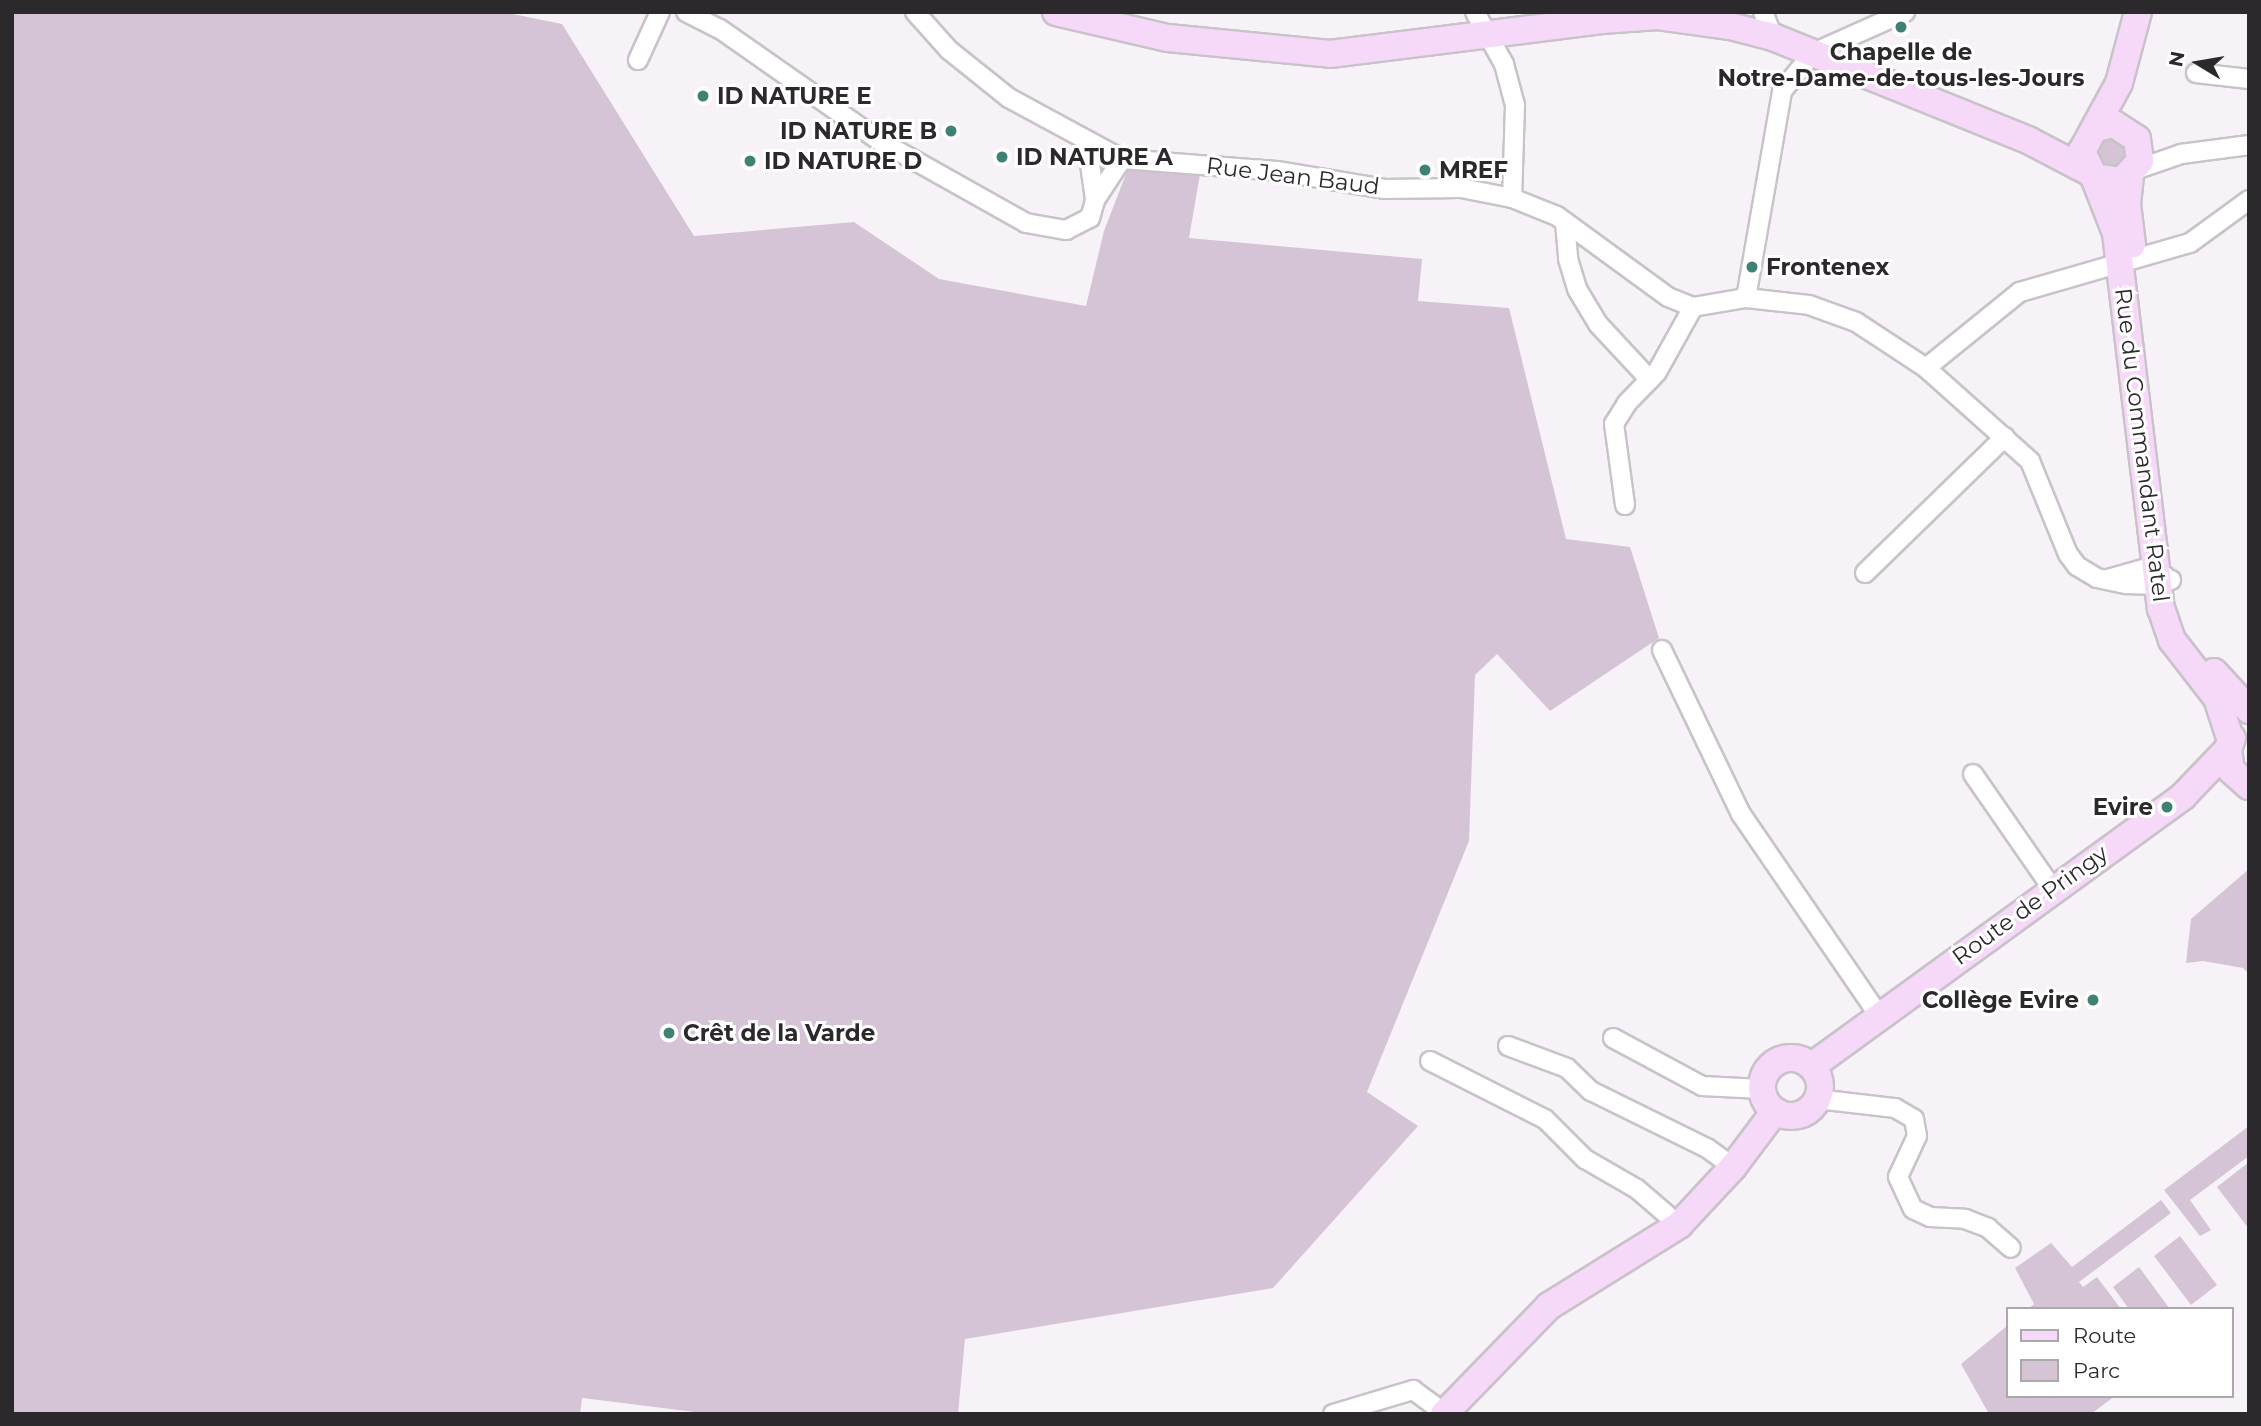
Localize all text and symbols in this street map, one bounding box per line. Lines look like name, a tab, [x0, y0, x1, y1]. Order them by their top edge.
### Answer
marker: Chapelle de Notre-Dame-de-tous-les-Jours	[1893, 19, 1909, 35]
north arrow	[2163, 28, 2233, 98]
place label: Chapelle de Notre-Dame-de-tous-les-Jours	[1717, 38, 2085, 92]
text: N	[2164, 49, 2190, 69]
place label: ID NATURE E	[717, 82, 872, 110]
marker: ID NATURE E	[695, 88, 711, 104]
place label: ID NATURE B	[780, 117, 937, 145]
marker: ID NATURE B	[943, 123, 959, 139]
place label: ID NATURE A	[1016, 143, 1173, 171]
place label: ID NATURE D	[764, 147, 922, 175]
marker: ID NATURE A	[994, 149, 1010, 165]
street label: Rue Jean Baud	[1205, 152, 1381, 200]
marker: ID NATURE D	[742, 153, 758, 169]
place label: MREF	[1439, 156, 1508, 184]
marker: MREF	[1417, 162, 1433, 178]
place label: Frontenex	[1766, 253, 1889, 281]
marker: Frontenex	[1744, 259, 1760, 275]
street label: Rue du Commandant Ratel	[2109, 286, 2175, 604]
place label: Evire	[2093, 793, 2153, 821]
marker: Evire	[2159, 799, 2175, 815]
street label: Route de Pringy	[1947, 839, 2113, 971]
place label: Collège Evire	[1922, 986, 2079, 1014]
marker: Collège Evire	[2085, 992, 2101, 1008]
place label: Crêt de la Varde	[683, 1019, 875, 1047]
marker: Crêt de la Varde	[661, 1025, 677, 1041]
legend	[2006, 1307, 2233, 1398]
text: Route	[2073, 1323, 2136, 1348]
text: Parc	[2073, 1358, 2120, 1383]

